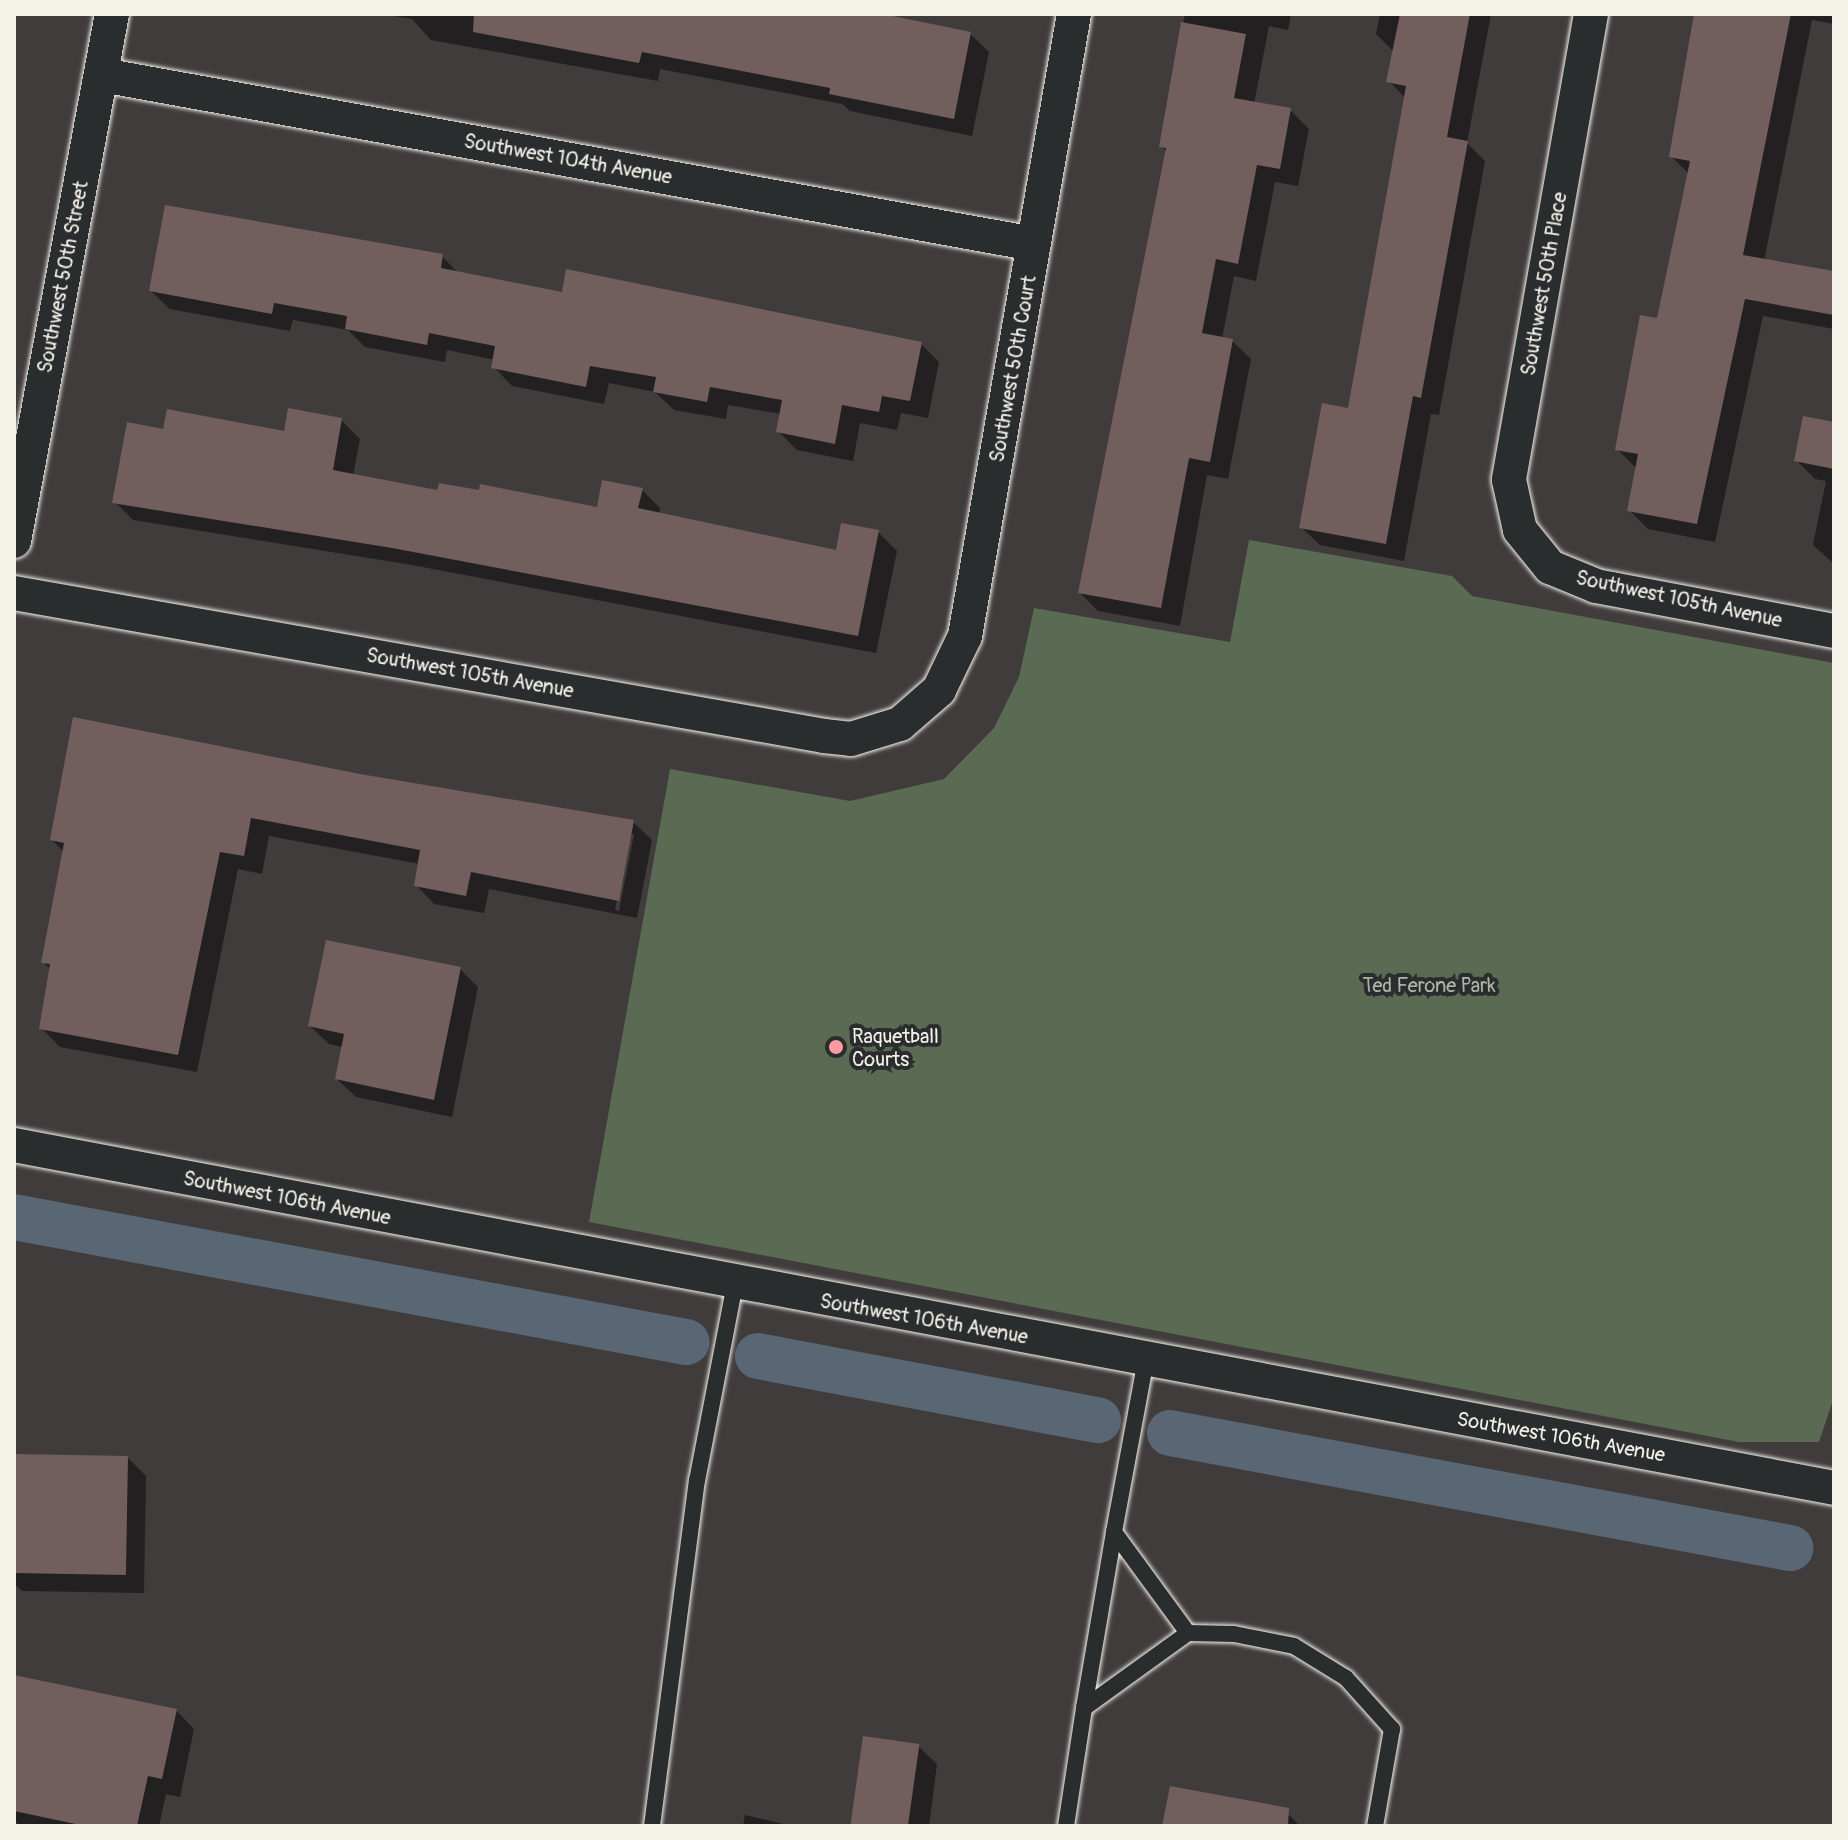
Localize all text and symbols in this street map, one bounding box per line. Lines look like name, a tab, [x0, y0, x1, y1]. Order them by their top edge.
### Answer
street label: Southwest 104th Avenue	[462, 129, 674, 189]
street label: Southwest 50th Street	[33, 179, 93, 375]
street label: Southwest 50th Place	[1516, 190, 1572, 378]
street label: Southwest 50th Court	[985, 274, 1041, 464]
street label: Southwest 105th Avenue	[1574, 565, 1784, 633]
street label: Southwest 105th Avenue	[364, 643, 576, 703]
park label: Ted Ferone Park	[1362, 973, 1496, 997]
place label: Raquetball Courts	[852, 1024, 939, 1071]
marker: Raquetball Courts	[827, 1038, 845, 1056]
street label: Southwest 106th Avenue	[181, 1166, 393, 1230]
street label: Southwest 106th Avenue	[818, 1289, 1030, 1349]
street label: Southwest 106th Avenue	[1455, 1407, 1667, 1467]

